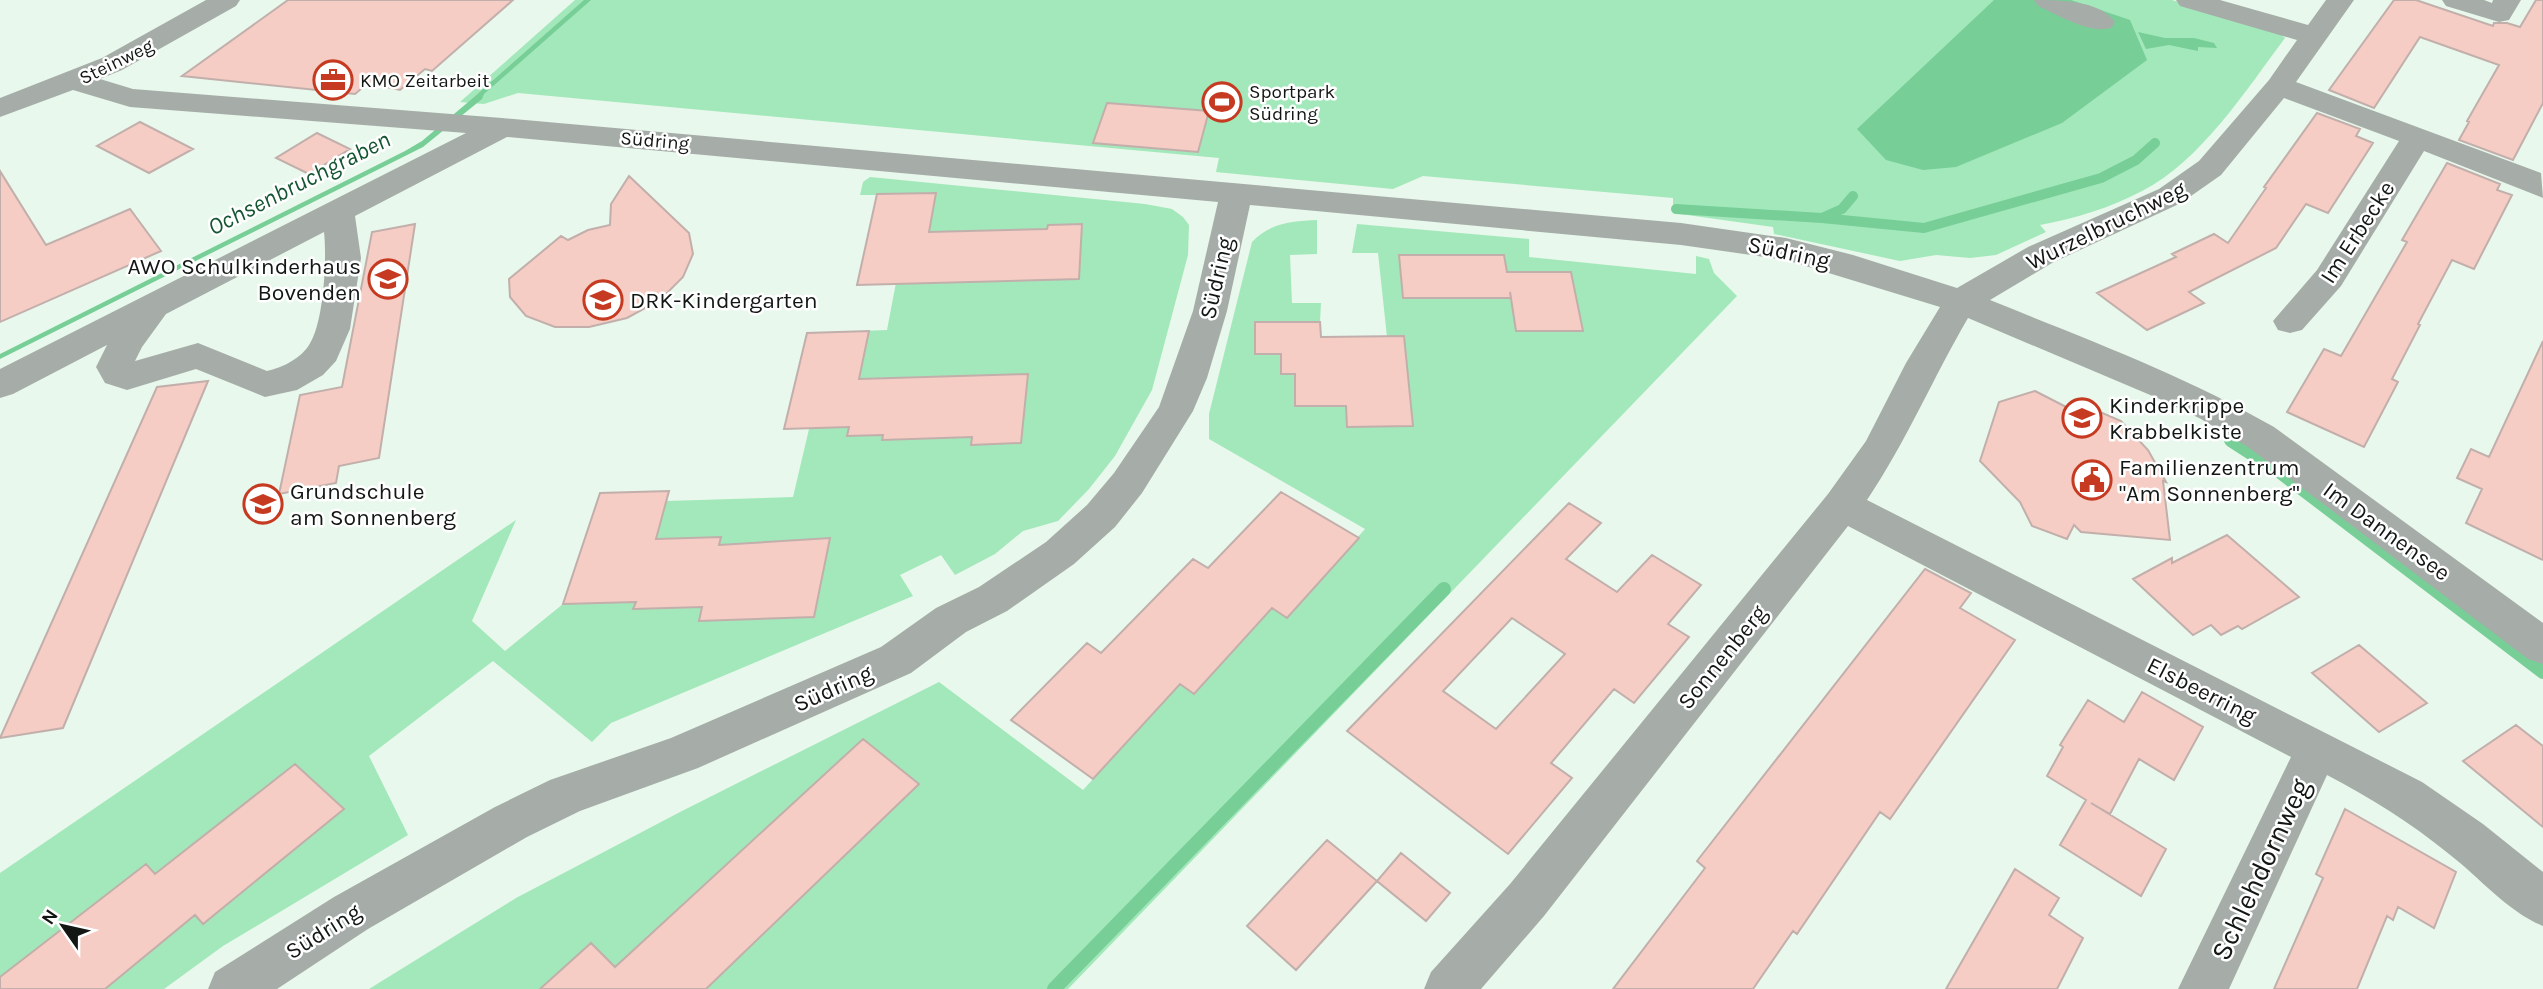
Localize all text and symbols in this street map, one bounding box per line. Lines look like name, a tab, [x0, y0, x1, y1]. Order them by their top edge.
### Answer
street label: Steinweg	[76, 34, 157, 89]
office icon: KMO Zeitarbeit	[312, 59, 354, 101]
place label: KMO Zeitarbeit	[360, 70, 489, 92]
sports icon: Sportpark Südring	[1201, 81, 1243, 123]
place label: Sportpark Südring	[1249, 81, 1335, 125]
water label: Ochsenbruchgraben	[203, 125, 395, 241]
street label: Südring	[620, 127, 690, 155]
street label: Wurzelbruchweg	[2022, 175, 2191, 276]
street label: Im Erbecke	[2314, 176, 2401, 289]
street label: Südring	[1745, 231, 1833, 274]
street label: Südring	[1194, 234, 1239, 322]
place label: AWO Schulkinderhaus Bovenden	[128, 253, 361, 306]
school or university icon: AWO Schulkinderhaus Bovenden	[367, 258, 409, 300]
school or university icon: DRK-Kindergarten	[582, 279, 624, 321]
place label: DRK-Kindergarten	[630, 287, 818, 314]
place label: Kinderkrippe Krabbelkiste	[2109, 392, 2244, 445]
school or university icon: Kinderkrippe Krabbelkiste	[2061, 397, 2103, 439]
place label: Familienzentrum "Am Sonnenberg"	[2119, 454, 2300, 507]
public building icon: Familienzentrum "Am Sonnenberg"	[2071, 459, 2113, 501]
street label: Im Dannensee	[2318, 476, 2455, 587]
place label: Grundschule am Sonnenberg	[290, 478, 456, 531]
school or university icon: Grundschule am Sonnenberg	[242, 483, 284, 525]
street label: Sonnenberg	[1672, 600, 1773, 715]
street label: Elsbeerring	[2143, 651, 2261, 730]
street label: Südring	[790, 659, 877, 718]
street label: Schlehdornweg	[2204, 773, 2317, 965]
north arrow	[28, 891, 98, 961]
street label: Südring	[281, 898, 366, 965]
text: N	[37, 905, 63, 929]

